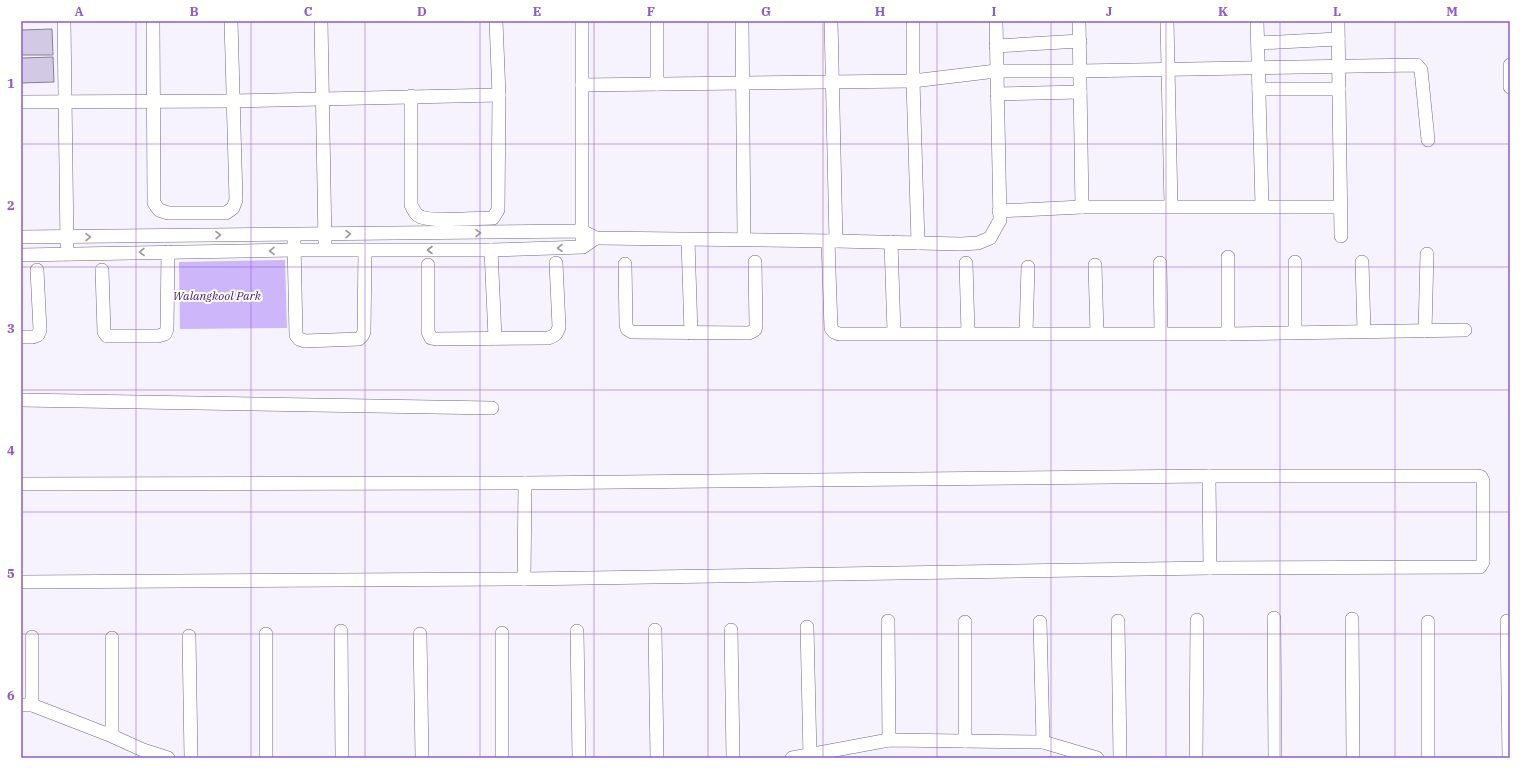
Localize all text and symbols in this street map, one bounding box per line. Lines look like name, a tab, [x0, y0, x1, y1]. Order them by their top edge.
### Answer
text: A	[74, 3, 84, 20]
text: B	[189, 3, 199, 20]
text: C	[304, 3, 313, 20]
text: D	[417, 3, 427, 20]
text: E	[533, 3, 541, 20]
text: F	[647, 3, 655, 20]
text: G	[761, 3, 771, 20]
text: H	[875, 3, 886, 20]
text: I	[992, 3, 997, 20]
text: J	[1106, 3, 1113, 20]
text: K	[1218, 3, 1228, 20]
text: L	[1333, 3, 1341, 20]
text: M	[1446, 3, 1458, 20]
text: 1	[7, 75, 15, 92]
text: 2	[7, 197, 15, 214]
one-way arrow	[475, 228, 481, 237]
one-way arrow	[345, 230, 351, 238]
one-way arrow	[215, 231, 221, 239]
one-way arrow	[85, 233, 91, 241]
one-way arrow	[557, 244, 563, 252]
one-way arrow	[269, 246, 275, 255]
one-way arrow	[427, 246, 433, 254]
one-way arrow	[139, 248, 145, 257]
park label: Walangkool Park	[173, 288, 262, 303]
text: 3	[7, 320, 15, 337]
text: 4	[7, 442, 15, 459]
text: 5	[7, 565, 15, 582]
text: 6	[7, 687, 15, 704]

